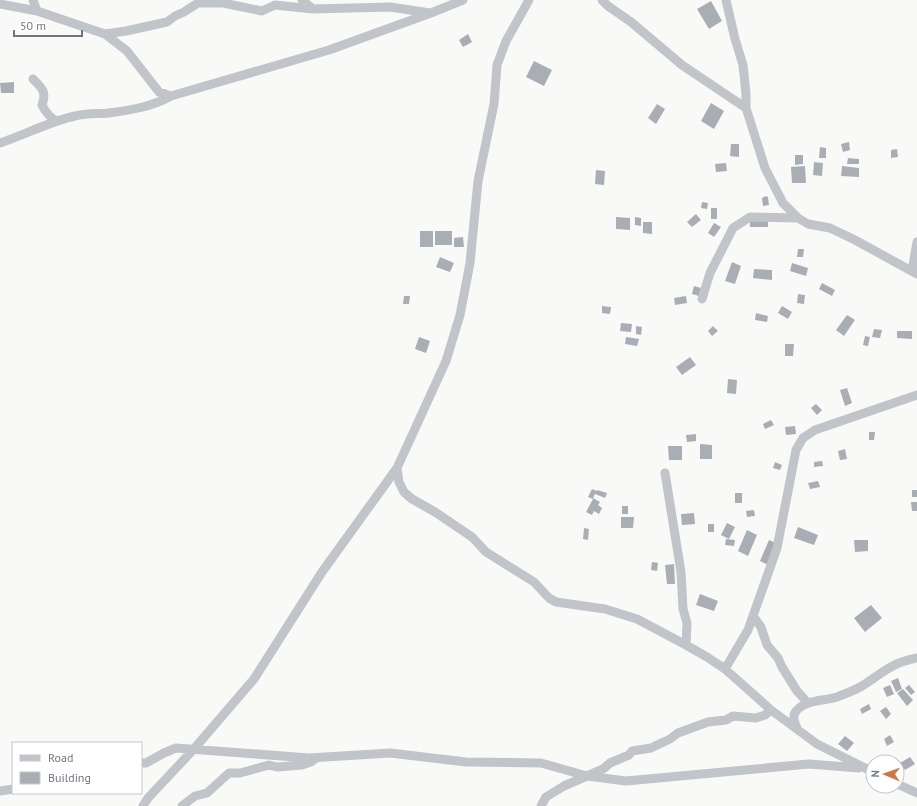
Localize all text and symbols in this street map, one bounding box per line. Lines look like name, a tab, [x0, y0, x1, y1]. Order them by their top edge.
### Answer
scale bar	[14, 12, 82, 38]
text: 50 m	[20, 18, 46, 33]
legend	[12, 742, 142, 794]
text: Road	[48, 750, 73, 765]
north arrow	[865, 754, 905, 794]
text: Building	[48, 770, 91, 785]
text: N	[868, 770, 882, 778]

